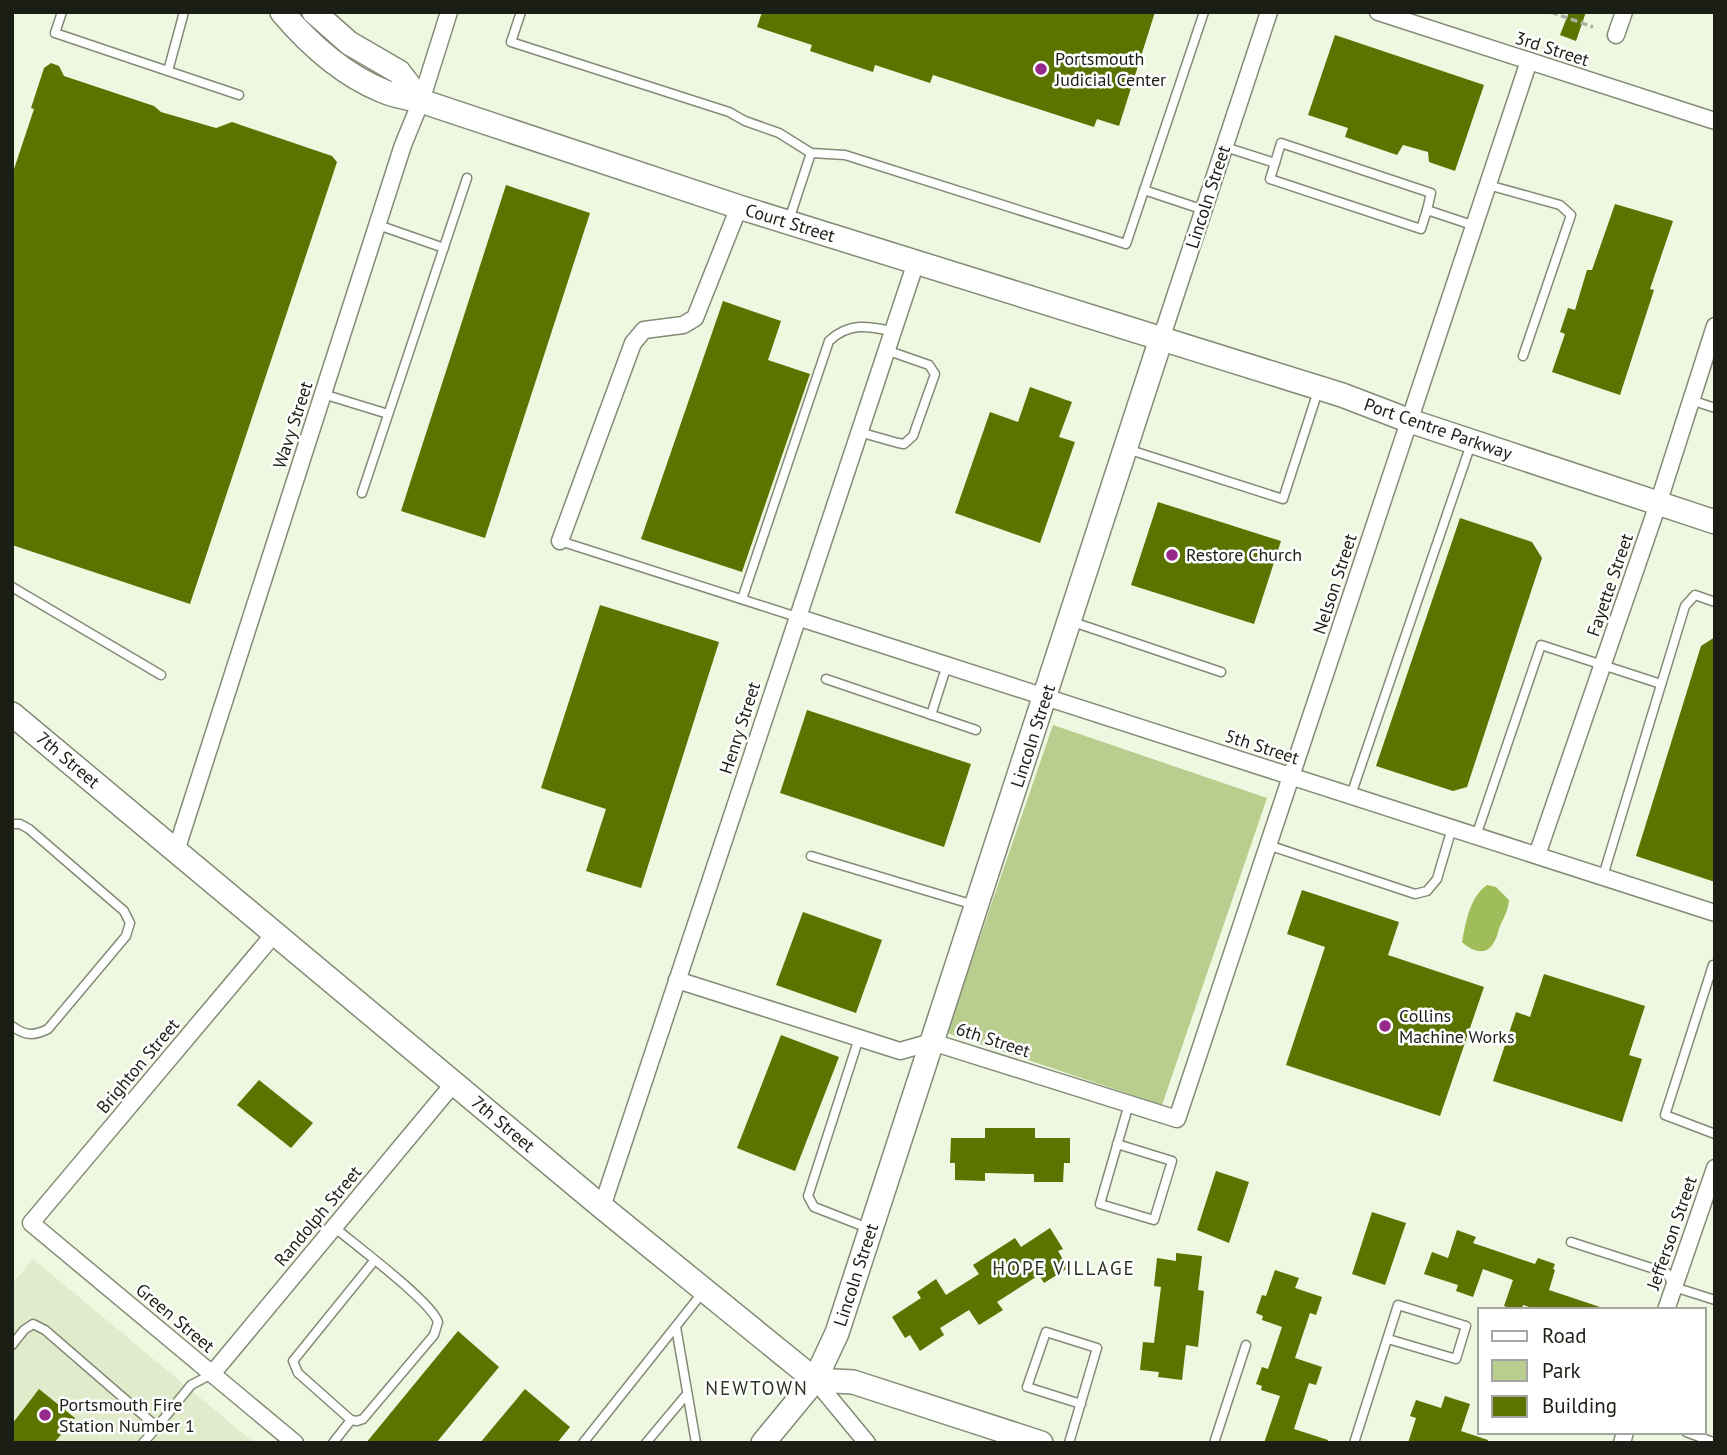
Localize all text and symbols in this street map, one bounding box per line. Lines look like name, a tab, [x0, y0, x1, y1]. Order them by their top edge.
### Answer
street label: 3rd Street	[1512, 26, 1592, 71]
place label: Portsmouth Judicial Center	[1054, 47, 1166, 91]
marker: Portsmouth Judicial Center	[1033, 61, 1049, 77]
street label: Lincoln Street	[1180, 142, 1235, 251]
street label: Court Street	[743, 198, 838, 247]
street label: Wavy Street	[268, 378, 317, 471]
street label: Port Centre Parkway	[1361, 392, 1516, 465]
street label: Fayette Street	[1581, 530, 1638, 639]
street label: Nelson Street	[1307, 531, 1362, 637]
place label: Restore Church	[1186, 543, 1302, 566]
marker: Restore Church	[1164, 547, 1180, 563]
street label: Henry Street	[714, 679, 765, 777]
street label: Lincoln Street	[1005, 681, 1060, 790]
street label: 5th Street	[1222, 724, 1302, 769]
street label: 7th Street	[32, 726, 105, 793]
place label: Collins Machine Works	[1399, 1004, 1515, 1048]
street label: Brighton Street	[91, 1013, 184, 1118]
street label: 6th Street	[953, 1017, 1033, 1062]
marker: Collins Machine Works	[1377, 1018, 1393, 1034]
street label: 7th Street	[467, 1090, 540, 1157]
street label: Randolph Street	[269, 1161, 366, 1271]
street label: Jefferson Street	[1641, 1173, 1702, 1294]
street label: Lincoln Street	[828, 1220, 883, 1329]
district label: HOPE VILLAGE	[992, 1256, 1136, 1280]
street label: Green Street	[131, 1278, 219, 1357]
legend	[1478, 1308, 1706, 1434]
text: Road	[1542, 1322, 1586, 1349]
text: Park	[1542, 1357, 1581, 1384]
district label: NEWTOWN	[705, 1376, 809, 1400]
text: Building	[1542, 1392, 1617, 1419]
place label: Portsmouth Fire Station Number 1	[59, 1393, 195, 1437]
marker: Portsmouth Fire Station Number 1	[37, 1407, 53, 1423]

